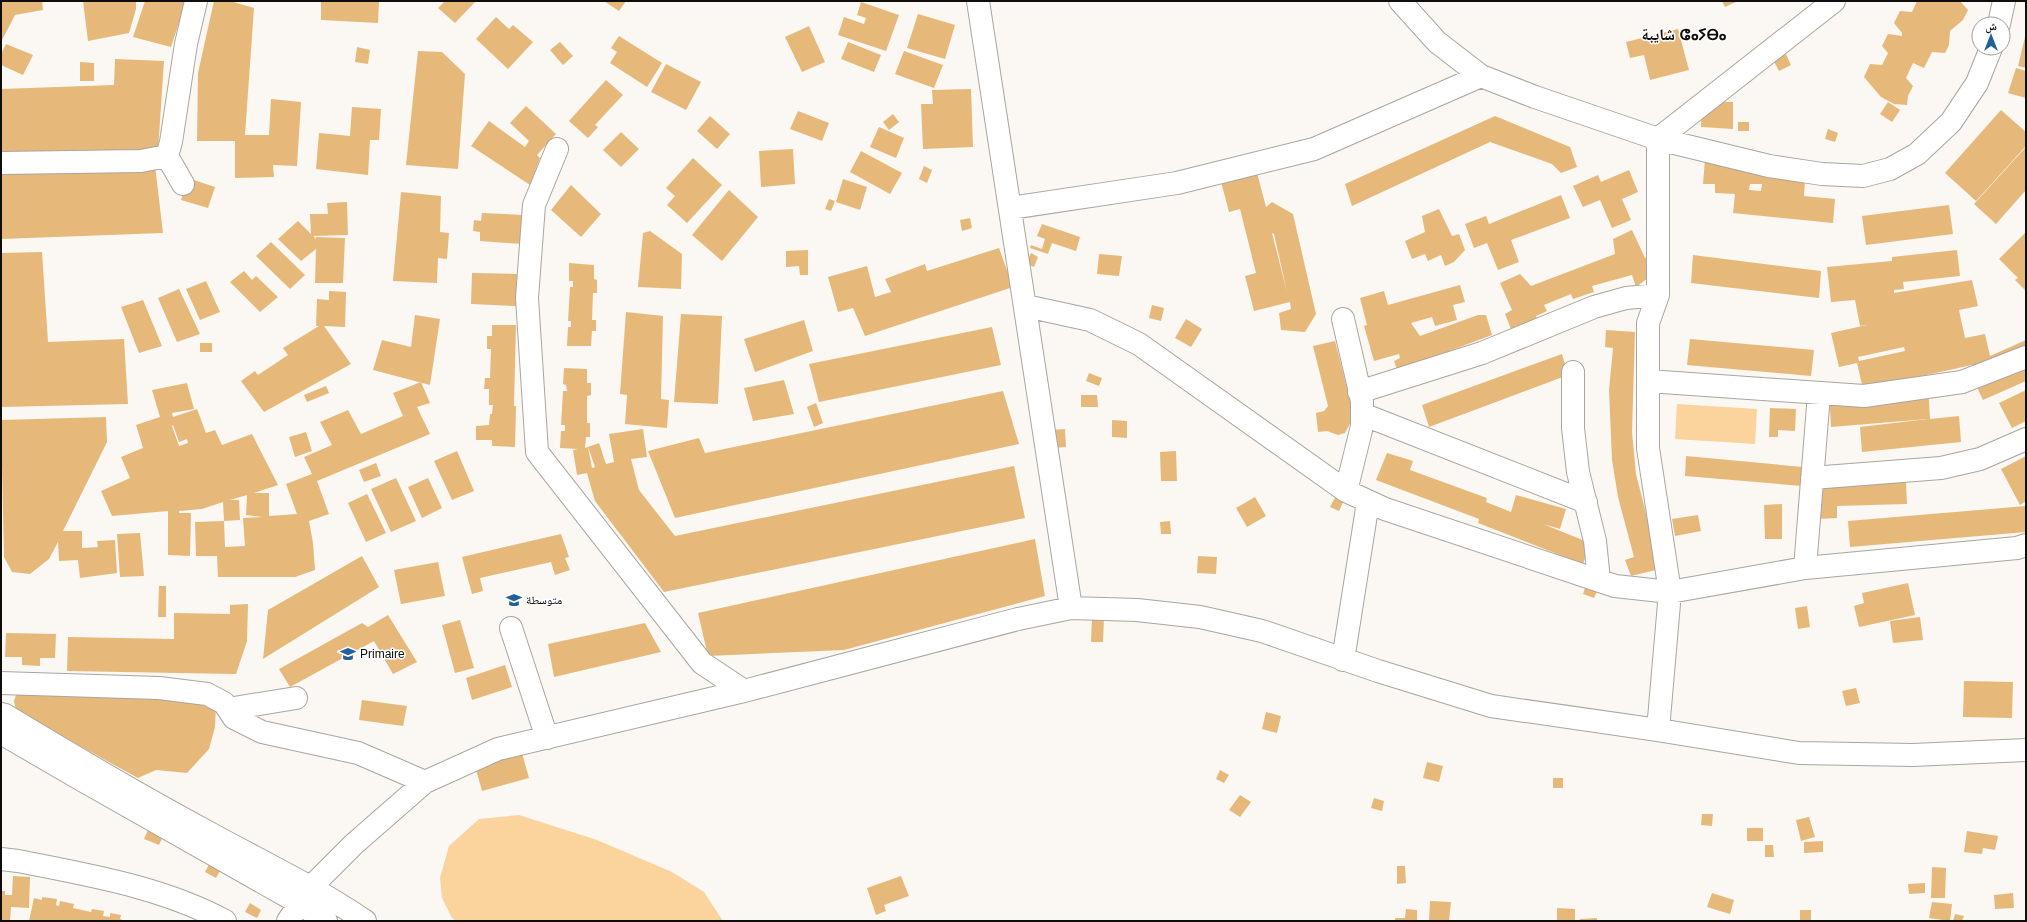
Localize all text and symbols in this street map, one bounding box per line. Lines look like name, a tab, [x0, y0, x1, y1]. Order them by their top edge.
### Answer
north arrow	[1971, 16, 2011, 56]
text: ش	[1985, 20, 1997, 34]
district label: شايبة ⵛⴰⵢⴱⴰ	[1642, 26, 1727, 43]
school or university icon: متوسطة	[505, 591, 523, 609]
place label: متوسطة	[526, 593, 562, 607]
school or university icon: Primaire	[339, 645, 357, 663]
place label: Primaire	[360, 647, 405, 661]

